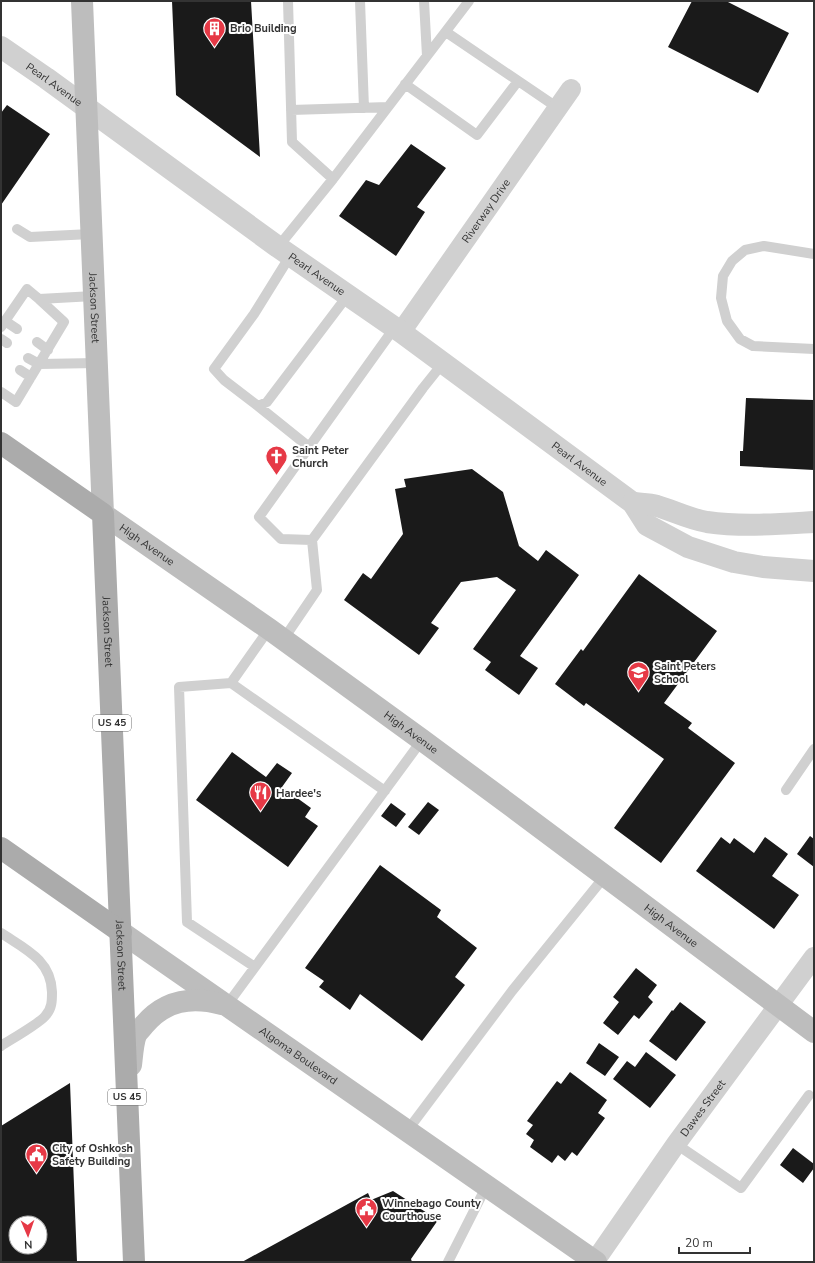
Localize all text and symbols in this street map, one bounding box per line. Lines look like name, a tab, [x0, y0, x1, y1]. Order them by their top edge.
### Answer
building icon: Brio Building	[201, 15, 227, 48]
place label: Brio Building	[230, 21, 297, 36]
street label: Pearl Avenue	[23, 59, 86, 110]
street label: Riverway Drive	[458, 175, 514, 246]
street label: Pearl Avenue	[286, 249, 348, 299]
street label: Jackson Street	[86, 271, 103, 343]
street label: Pearl Avenue	[549, 438, 611, 489]
church icon: Saint Peter Church	[263, 443, 289, 476]
place label: Saint Peter Church	[292, 443, 349, 471]
street label: High Avenue	[116, 520, 178, 569]
street label: Jackson Street	[99, 595, 117, 667]
school or university icon: Saint Peters School	[626, 659, 652, 692]
place label: Saint Peters School	[654, 659, 716, 687]
street label: High Avenue	[381, 707, 442, 757]
road number: US 45	[93, 715, 131, 731]
restaurant icon: Hardee's	[248, 780, 274, 813]
place label: Hardee's	[276, 786, 321, 801]
street label: High Avenue	[641, 900, 701, 951]
street label: Jackson Street	[112, 919, 130, 991]
street label: Algoma Boulevard	[256, 1023, 341, 1088]
street label: Dawes Street	[677, 1076, 729, 1140]
road number: US 45	[108, 1089, 146, 1105]
public building icon: City of Oshkosh Safety Building	[24, 1141, 50, 1174]
place label: City of Oshkosh Safety Building	[52, 1141, 133, 1169]
public building icon: Winnebago County Courthouse	[354, 1196, 380, 1229]
place label: Winnebago County Courthouse	[382, 1196, 481, 1224]
north arrow	[8, 1215, 48, 1255]
scale bar	[679, 1229, 750, 1255]
text: 20 m	[685, 1235, 713, 1251]
text: N	[24, 1237, 33, 1252]

